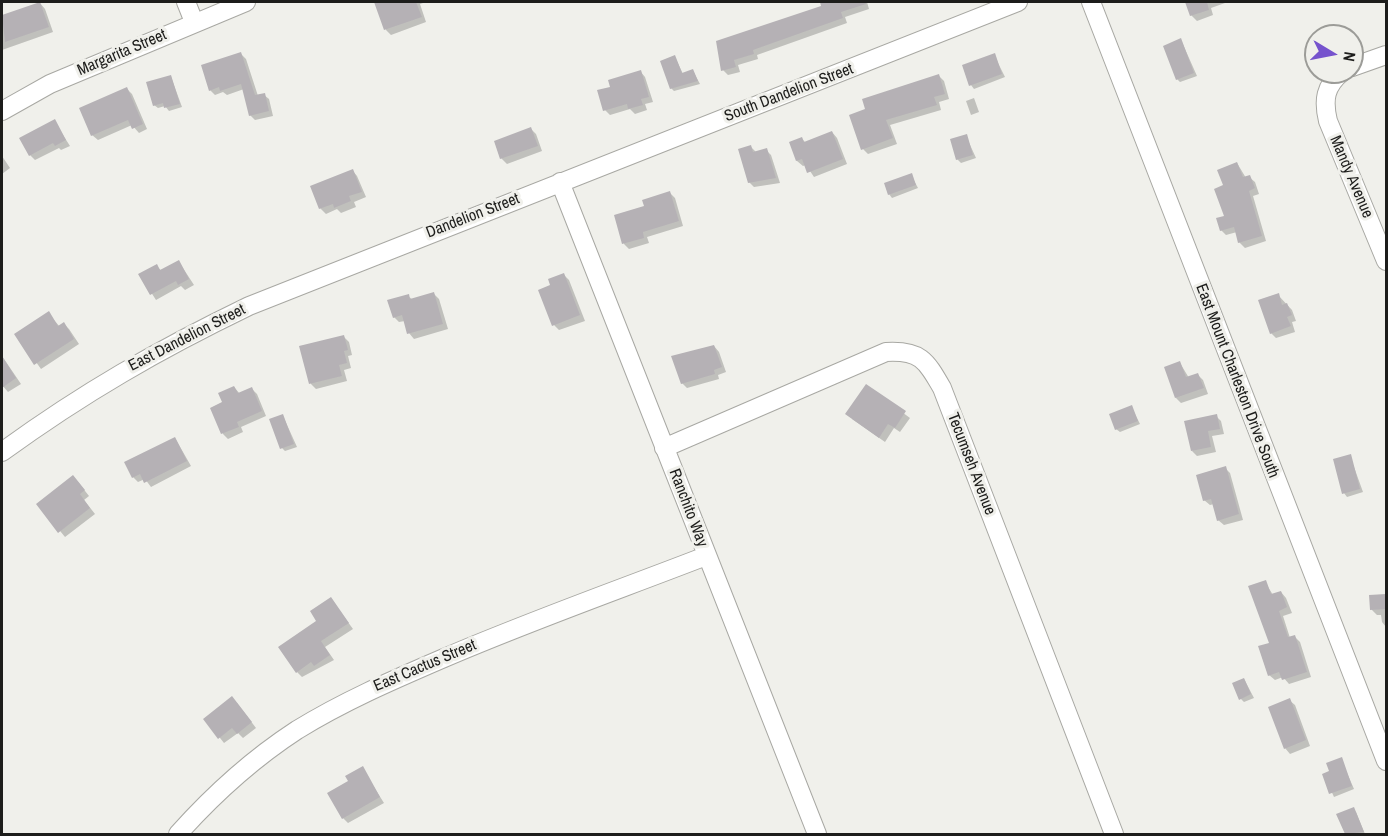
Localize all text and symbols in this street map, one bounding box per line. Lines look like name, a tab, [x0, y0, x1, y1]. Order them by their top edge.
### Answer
north arrow	[1304, 24, 1364, 84]
street label: Margarita Street	[75, 26, 169, 80]
text: N	[1338, 50, 1361, 63]
street label: South Dandelion Street	[722, 60, 856, 126]
street label: Mandy Avenue	[1325, 133, 1377, 221]
street label: Dandelion Street	[424, 189, 522, 243]
street label: East Mount Charleston Drive South	[1191, 281, 1283, 481]
street label: East Dandelion Street	[125, 300, 249, 376]
street label: Tecumseh Avenue	[943, 410, 999, 518]
street label: Ranchito Way	[664, 466, 712, 550]
street label: East Cactus Street	[371, 636, 479, 696]

